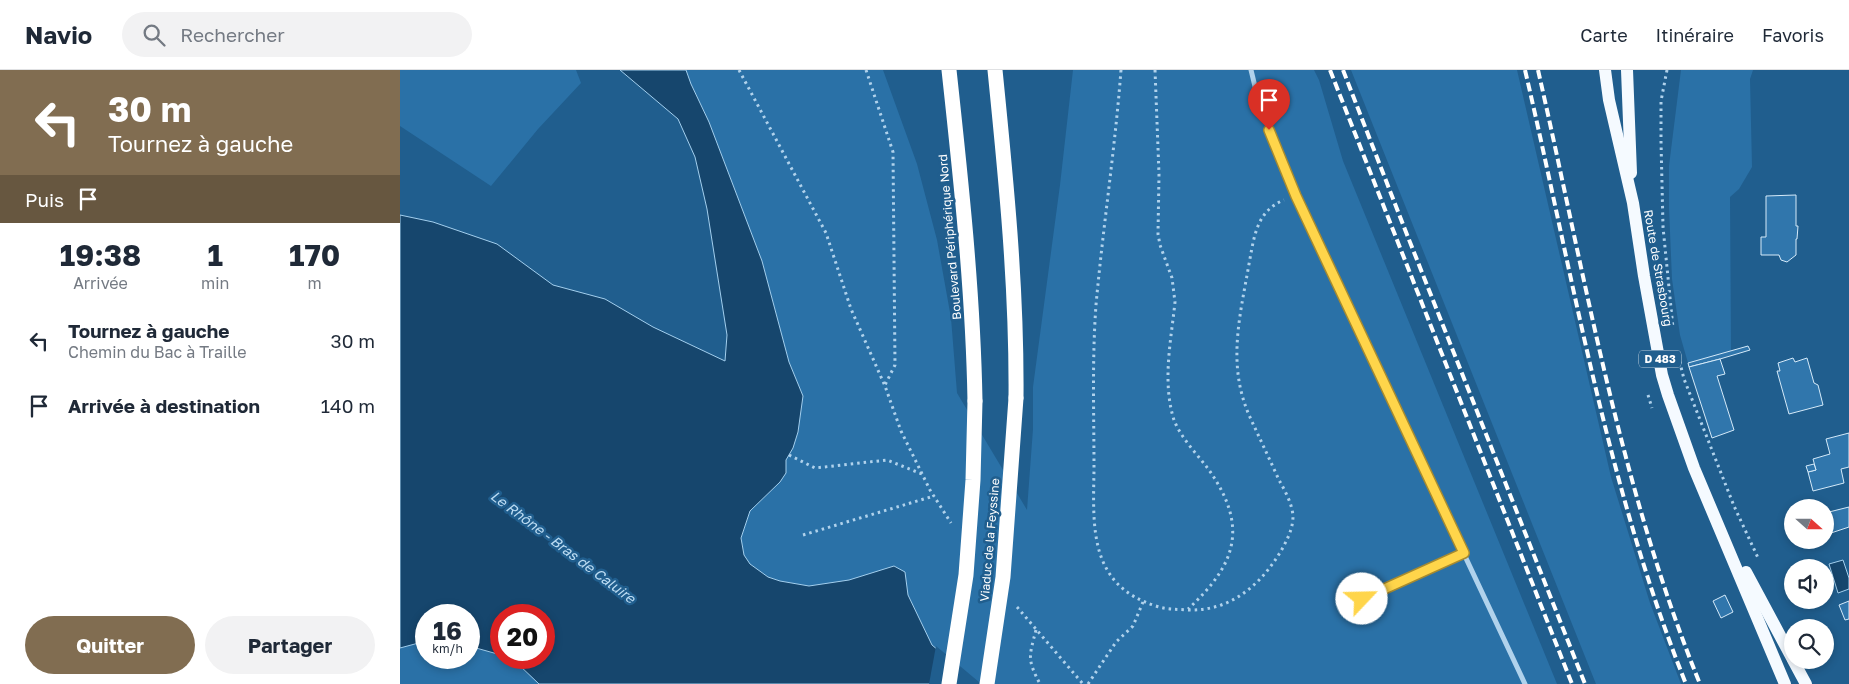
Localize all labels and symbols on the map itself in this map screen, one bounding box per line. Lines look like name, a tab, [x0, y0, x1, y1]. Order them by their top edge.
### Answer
pin	[1248, 79, 1290, 130]
street label: Boulevard Périphérique Nord	[935, 154, 964, 320]
street label: Route de Strasbourg	[1641, 208, 1676, 327]
road number: D 483	[1639, 350, 1681, 368]
street label: Viaduc de la Feyssine	[977, 478, 1002, 602]
water label: Le Rhône - Bras de Caluire	[488, 487, 640, 607]
north arrow	[1784, 499, 1834, 549]
position arrow	[1335, 572, 1387, 624]
speed limit sign: 20	[490, 604, 555, 669]

